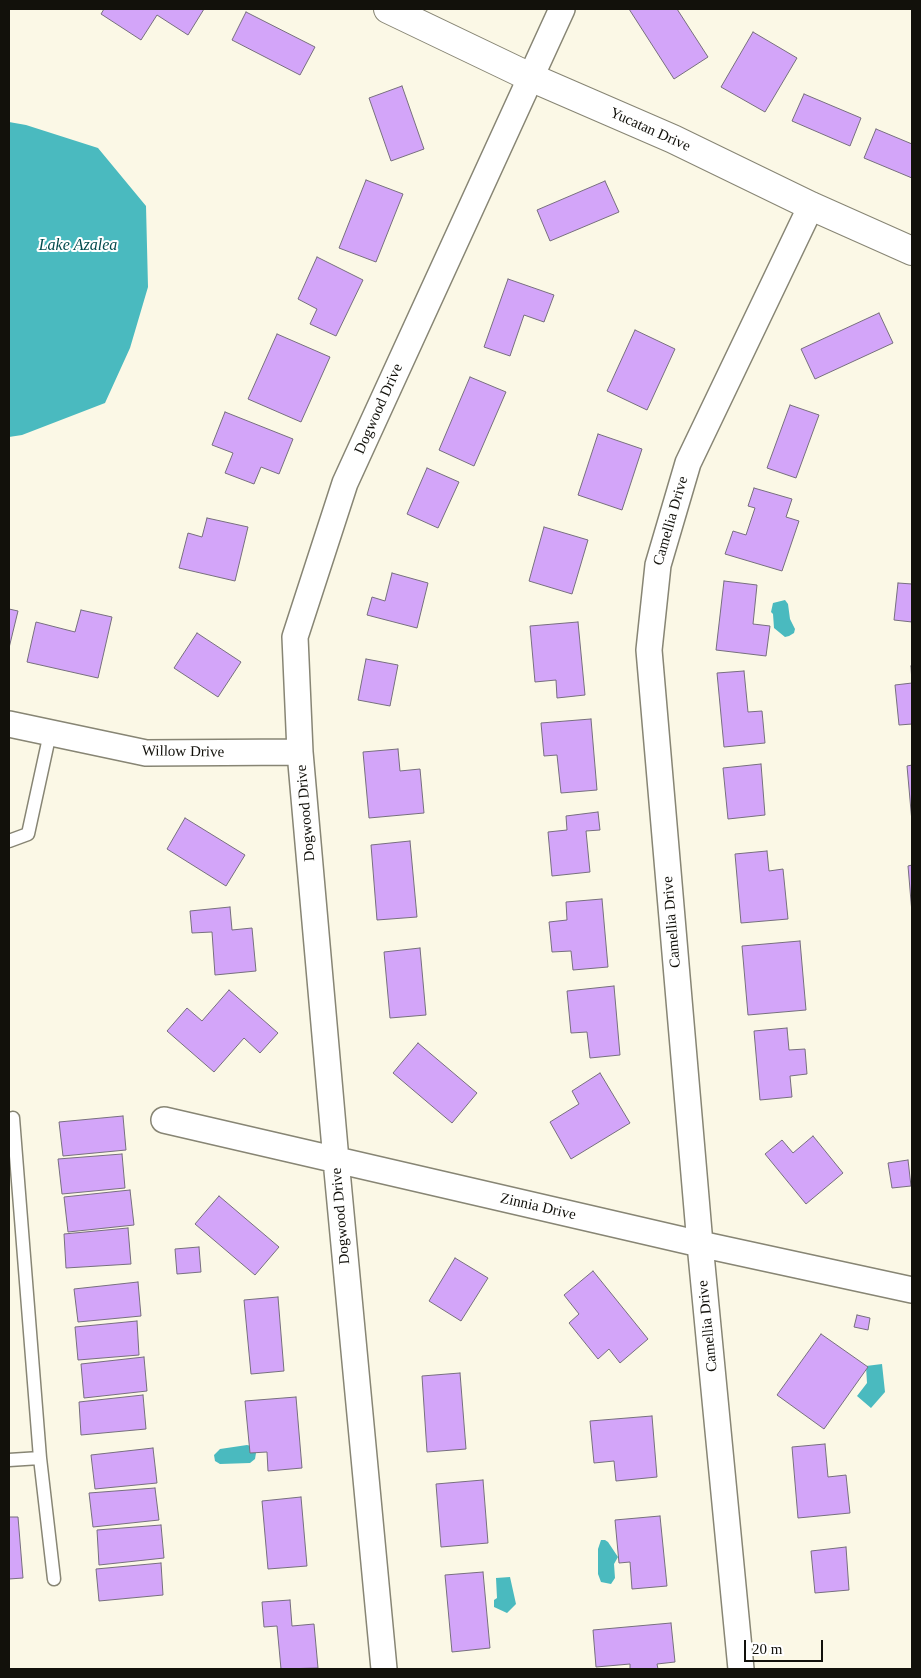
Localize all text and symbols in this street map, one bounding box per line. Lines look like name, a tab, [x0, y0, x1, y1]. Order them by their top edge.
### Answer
street label: Yucatan Drive	[607, 104, 693, 156]
water label: Lake Azalea	[39, 236, 117, 256]
street label: Dogwood Drive	[351, 361, 407, 457]
street label: Camellia Drive	[650, 474, 692, 568]
street label: Willow Drive	[142, 742, 224, 762]
street label: Dogwood Drive	[293, 764, 319, 862]
street label: Camellia Drive	[659, 875, 685, 969]
street label: Dogwood Drive	[328, 1167, 354, 1265]
street label: Zinnia Drive	[498, 1190, 578, 1224]
street label: Camellia Drive	[694, 1279, 722, 1373]
scale bar	[746, 1630, 825, 1662]
text: 20 m	[752, 1641, 782, 1657]

